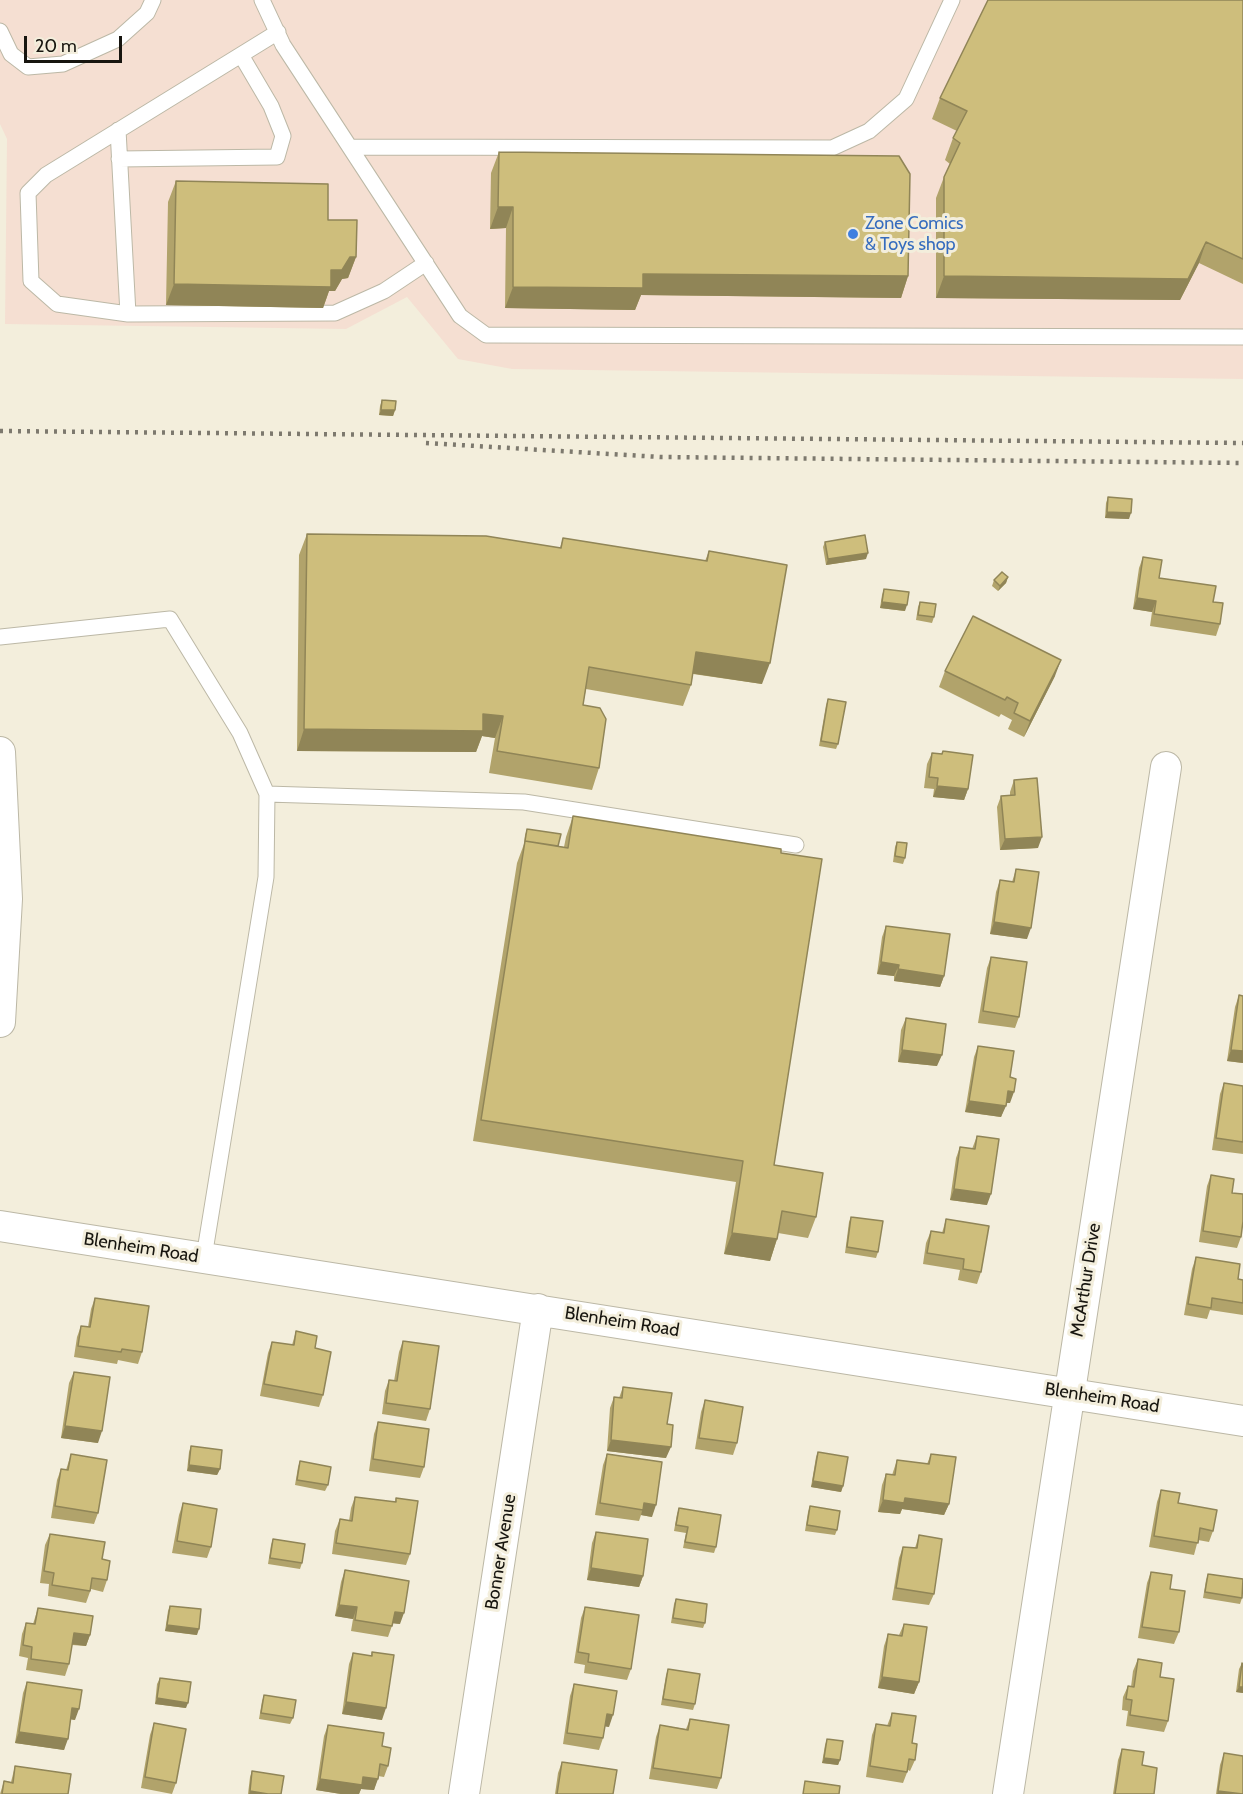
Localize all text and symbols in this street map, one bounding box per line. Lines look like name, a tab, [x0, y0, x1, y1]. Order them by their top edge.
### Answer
scale bar	[27, 24, 124, 62]
text: 20 m	[35, 35, 77, 57]
place label: Zone Comics & Toys shop	[865, 213, 964, 256]
marker: Zone Comics & Toys shop	[846, 227, 860, 241]
street label: McArthur Drive	[1066, 1222, 1106, 1338]
street label: Blenheim Road	[82, 1228, 200, 1268]
street label: Blenheim Road	[563, 1302, 681, 1342]
street label: Blenheim Road	[1043, 1378, 1161, 1418]
street label: Bonner Avenue	[481, 1493, 521, 1611]

